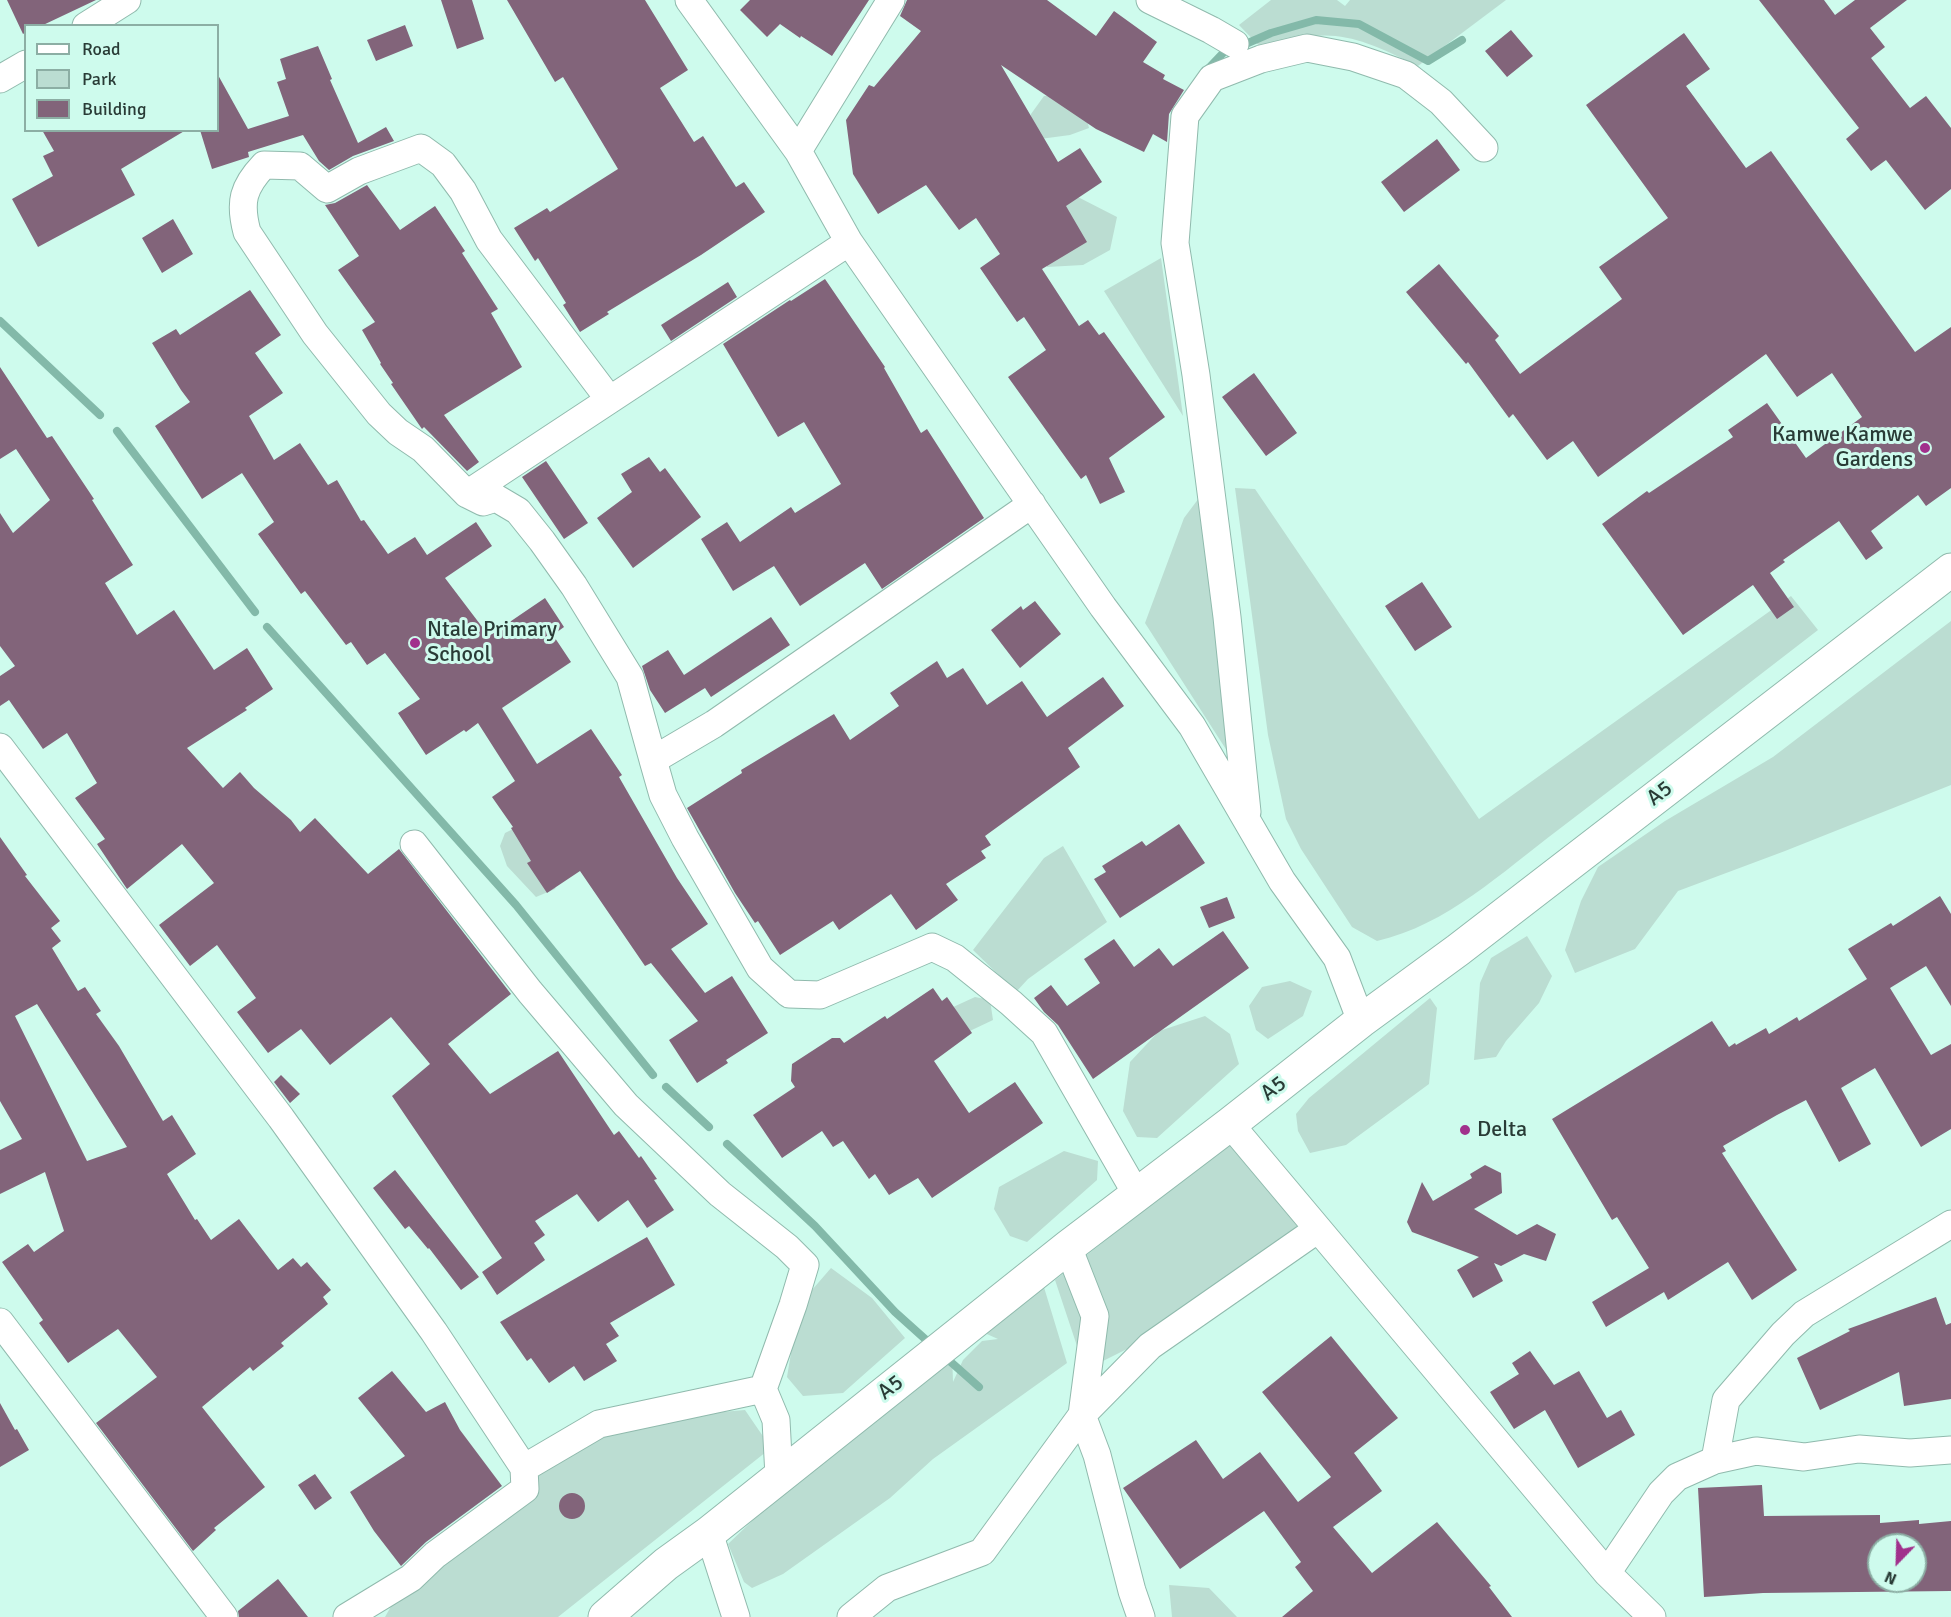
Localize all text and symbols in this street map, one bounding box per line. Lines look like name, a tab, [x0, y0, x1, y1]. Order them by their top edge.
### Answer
legend	[24, 24, 219, 132]
text: Road	[82, 38, 121, 60]
text: Park	[82, 68, 117, 90]
text: Building	[82, 98, 146, 120]
place label: Kamwe Kamwe Gardens	[1772, 422, 1913, 474]
marker: Kamwe Kamwe Gardens	[1918, 441, 1932, 455]
place label: Ntale Primary School	[427, 617, 557, 668]
marker: Ntale Primary School	[408, 636, 422, 650]
street label: A5	[1642, 776, 1678, 812]
street label: A5	[1256, 1071, 1292, 1107]
place label: Delta	[1477, 1117, 1527, 1143]
marker: Delta	[1458, 1123, 1472, 1137]
street label: A5	[873, 1370, 909, 1406]
north arrow	[1867, 1533, 1927, 1593]
text: N	[1882, 1566, 1900, 1589]

